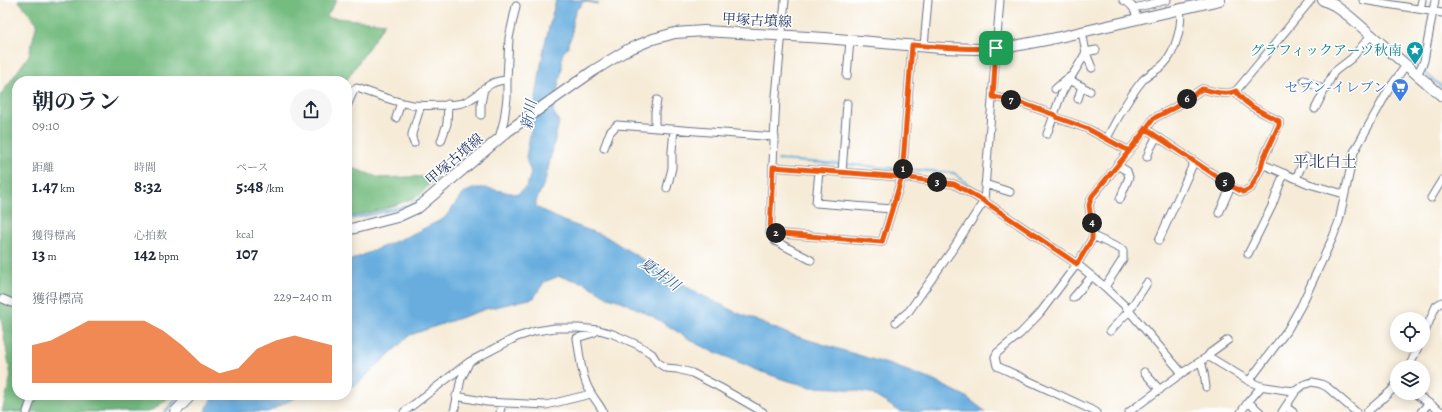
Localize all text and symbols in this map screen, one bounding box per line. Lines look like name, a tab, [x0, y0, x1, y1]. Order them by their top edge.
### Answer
street label: 甲塚古墳線	[722, 9, 792, 32]
pin	[979, 31, 1013, 65]
icon: arrive	[985, 37, 1007, 59]
place icon: グラフィックアーツ秋南	[1405, 40, 1425, 65]
place label: グラフィックアーツ秋南	[1250, 41, 1402, 60]
supermarket icon: セブン-イレブン	[1390, 77, 1410, 102]
place label: セブン-イレブン	[1285, 78, 1387, 97]
text: 朝のラン	[32, 87, 120, 117]
button: share	[290, 89, 332, 131]
pin: 6	[1177, 89, 1197, 109]
pin: 7	[1001, 90, 1021, 110]
text: 6	[1184, 91, 1190, 106]
text: 7	[1009, 92, 1013, 107]
water label: 新川	[517, 97, 542, 132]
text: 09:10	[32, 117, 59, 134]
street label: 甲塚古墳線	[422, 129, 487, 190]
district label: 平北白土	[1293, 151, 1357, 173]
pin: 1	[893, 159, 913, 179]
text: 距離	[32, 160, 54, 175]
text: 時間	[134, 160, 156, 175]
text: ペース	[236, 160, 268, 175]
text: 1	[901, 161, 905, 176]
pin: 3	[927, 172, 947, 192]
pin: 5	[1215, 172, 1235, 192]
text: 3	[935, 174, 939, 189]
text: 5	[1223, 174, 1227, 189]
text: 1.47	[32, 175, 58, 198]
text: 8:32	[134, 175, 162, 198]
text: 5:48	[236, 175, 263, 198]
text: km	[58, 181, 75, 196]
text: /km	[263, 181, 284, 196]
pin: 4	[1082, 213, 1102, 233]
text: 4	[1089, 215, 1095, 230]
pin: 2	[766, 223, 786, 243]
text: 2	[773, 225, 779, 240]
text: kcal	[236, 227, 254, 242]
text: 獲得標高	[32, 228, 76, 243]
text: 心拍数	[134, 228, 167, 243]
text: 107	[236, 242, 258, 265]
text: 13	[32, 243, 45, 266]
text: 142	[134, 243, 156, 266]
text: m	[45, 249, 57, 264]
text: bpm	[156, 249, 179, 264]
water label: 夏井川	[636, 253, 686, 296]
text: 229–240 m	[273, 288, 332, 305]
text: 獲得標高	[32, 290, 84, 307]
map controls	[1390, 312, 1430, 400]
button: locate	[1390, 312, 1430, 352]
button: layers	[1390, 360, 1430, 400]

